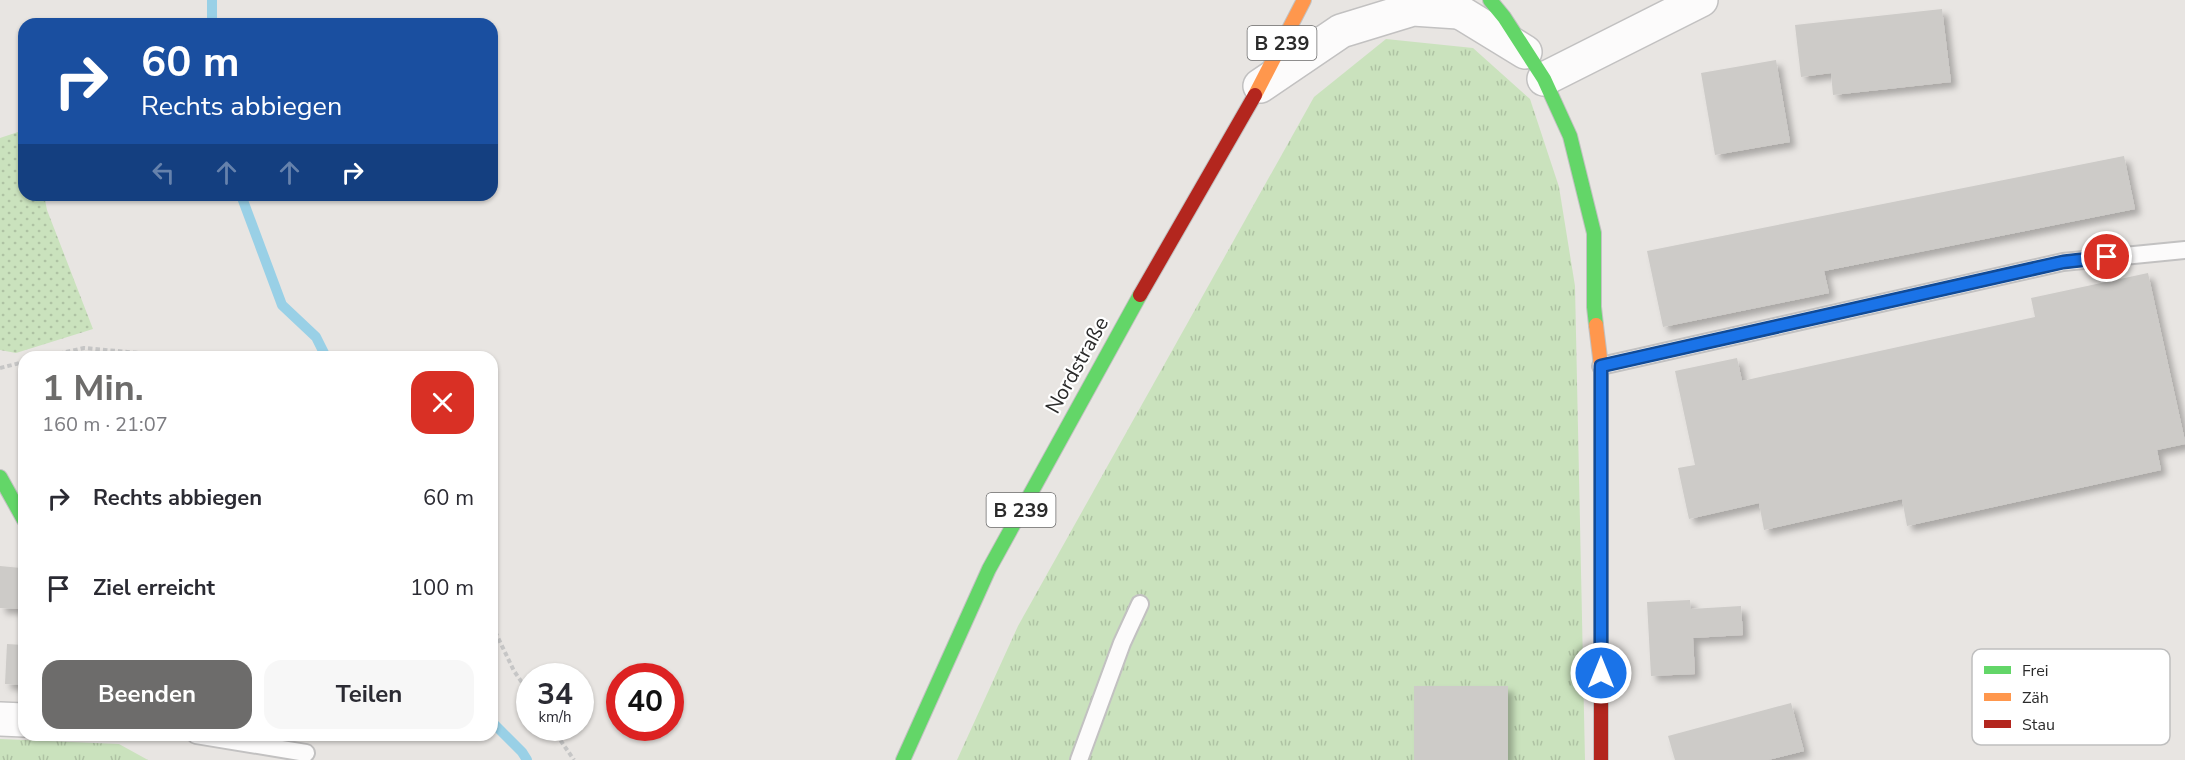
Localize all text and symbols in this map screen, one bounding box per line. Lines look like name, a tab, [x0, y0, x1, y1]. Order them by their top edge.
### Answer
road number: B 239	[1248, 26, 1316, 60]
text: 60 m	[141, 34, 240, 91]
icon: right	[42, 42, 120, 120]
text: Rechts abbiegen	[141, 88, 342, 125]
icon: left	[147, 156, 180, 189]
icon: ahead	[210, 156, 243, 189]
icon: ahead	[273, 156, 306, 189]
icon: right	[336, 156, 369, 189]
pin	[2081, 231, 2132, 282]
icon: arrive	[2090, 240, 2123, 273]
street label: Nordstraße	[1039, 311, 1115, 419]
text: 1 Min.	[42, 364, 144, 413]
button: close	[411, 371, 474, 434]
text: 160 m · 21:07	[42, 411, 168, 438]
icon: right	[42, 482, 75, 515]
text: Rechts abbiegen	[93, 483, 262, 513]
text: 60 m	[423, 483, 474, 513]
road number: B 239	[986, 493, 1056, 527]
icon: arrive	[42, 572, 75, 605]
text: Ziel erreicht	[93, 573, 215, 603]
text: 100 m	[410, 573, 474, 603]
position arrow	[1569, 641, 1633, 705]
legend	[1972, 649, 2170, 745]
button: Beenden	[42, 660, 252, 729]
button: Teilen	[264, 660, 474, 729]
text: Frei	[2022, 660, 2048, 682]
speed limit sign: 40	[606, 663, 684, 741]
text: 34	[537, 674, 573, 715]
text: Zäh	[2022, 687, 2049, 709]
text: km/h	[538, 707, 572, 727]
text: Stau	[2022, 714, 2055, 736]

